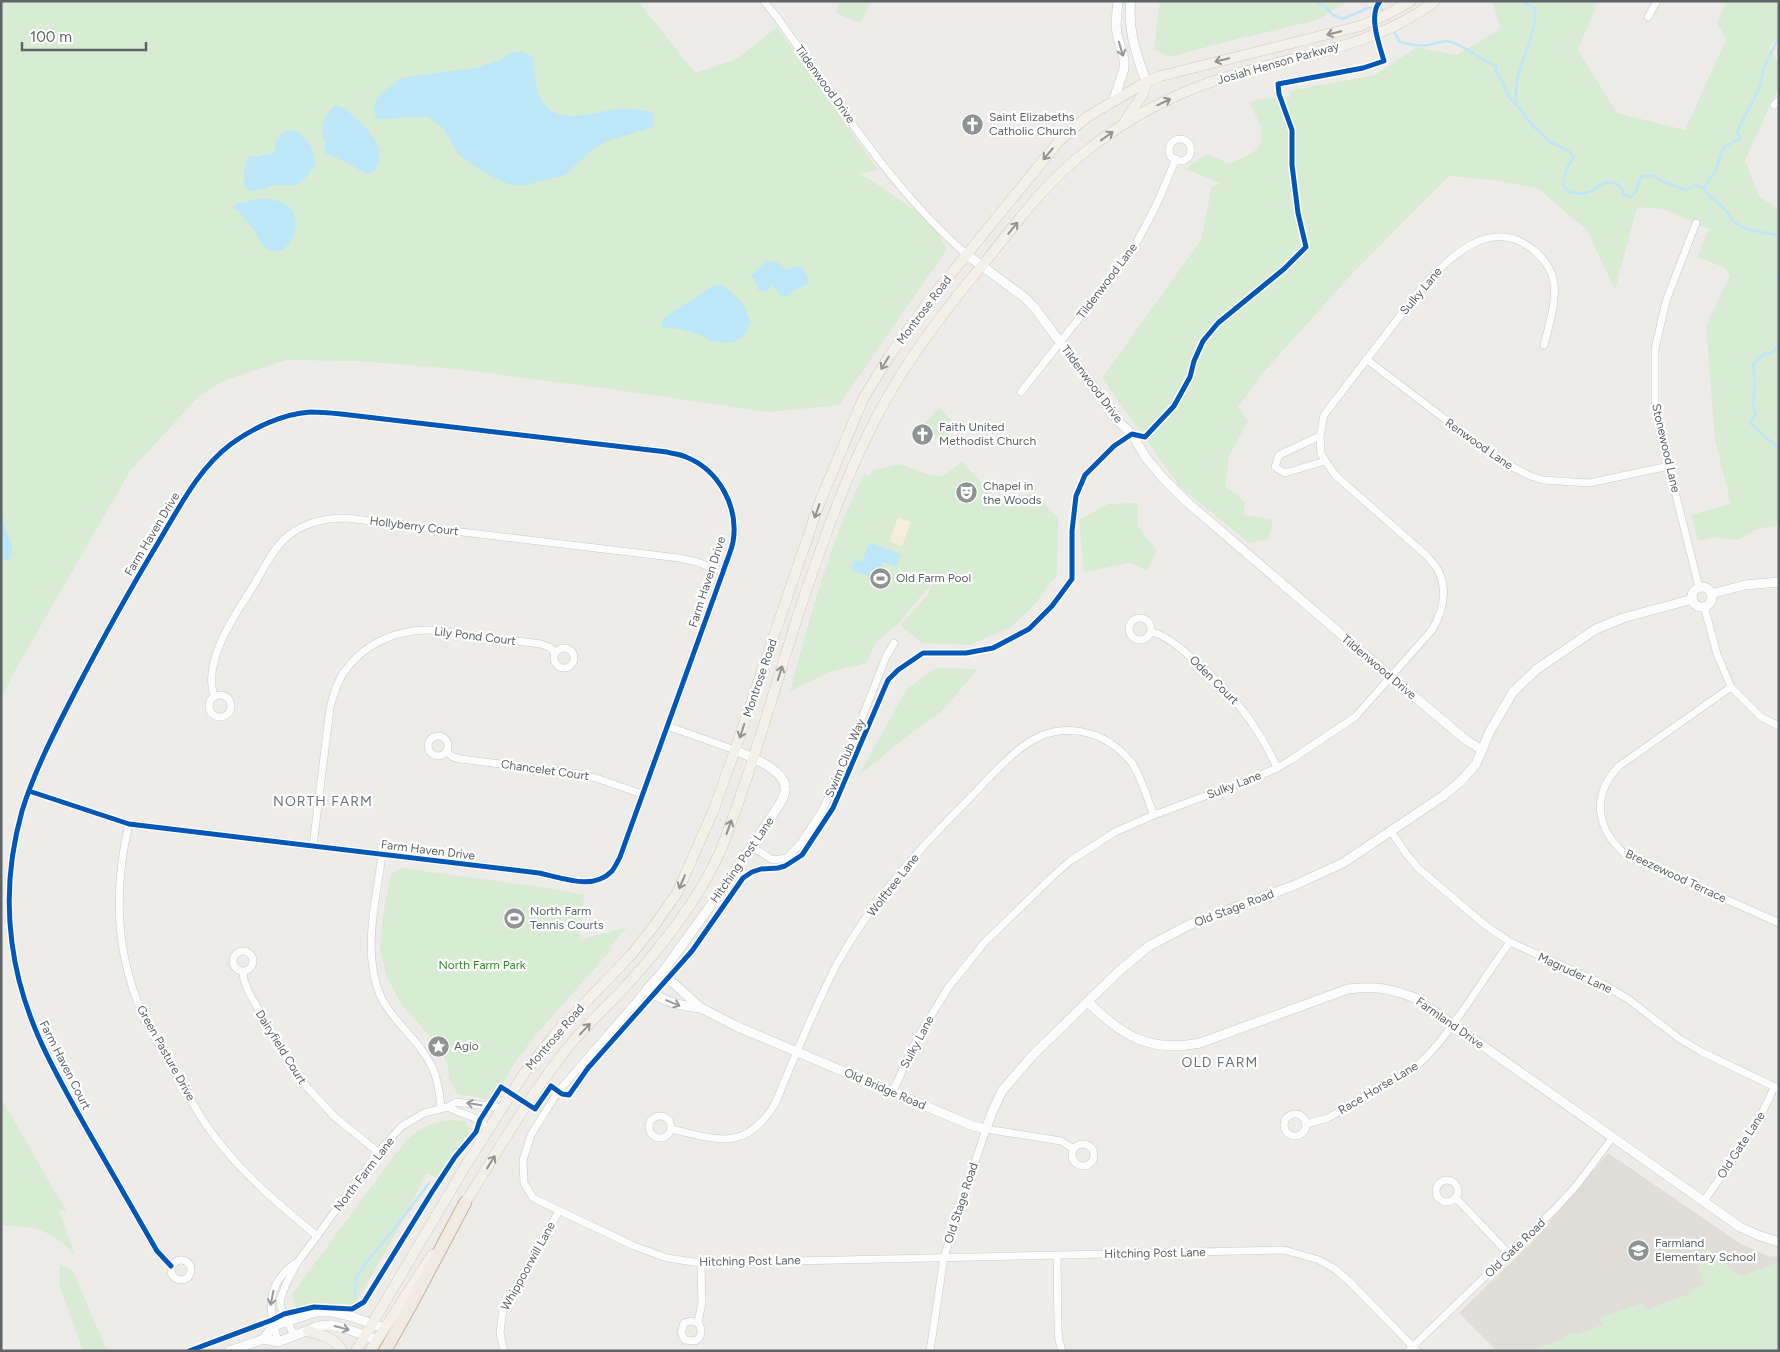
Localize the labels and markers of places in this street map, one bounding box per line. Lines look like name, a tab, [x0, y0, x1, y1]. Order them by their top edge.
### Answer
place label: Saint Elizabeths Catholic Church	[989, 110, 1076, 138]
church icon: Saint Elizabeths Catholic Church	[961, 112, 985, 136]
place label: Faith United Methodist Church	[939, 420, 1036, 448]
church icon: Faith United Methodist Church	[911, 422, 935, 446]
place label: Chapel in the Woods	[983, 479, 1042, 507]
theatre icon: Chapel in the Woods	[955, 481, 979, 505]
sports icon: Old Farm Pool	[868, 566, 892, 590]
place label: Old Farm Pool	[896, 571, 971, 585]
place label: North Farm Tennis Courts	[530, 904, 604, 932]
sports icon: North Farm Tennis Courts	[502, 906, 526, 930]
place icon: Agio	[426, 1034, 450, 1058]
place label: Agio	[454, 1039, 479, 1053]
place label: Farmland Elementary School	[1655, 1236, 1756, 1264]
school or university icon: Farmland Elementary School	[1627, 1238, 1651, 1262]

